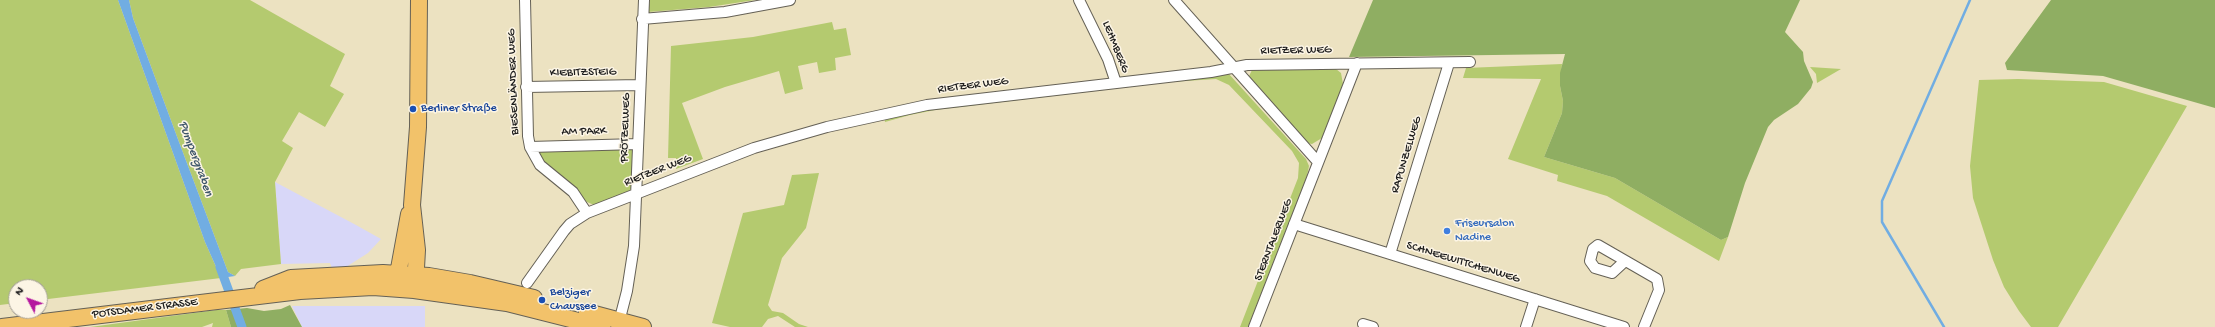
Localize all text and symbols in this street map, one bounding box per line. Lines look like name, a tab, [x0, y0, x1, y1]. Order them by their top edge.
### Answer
street label: LEHMBERG	[1098, 19, 1132, 75]
street label: BIESENLÄNDER WEG	[505, 29, 523, 135]
street label: RIETZER WEG	[1260, 43, 1332, 59]
street label: KIEBITZSTEIG	[550, 65, 616, 81]
street label: RIETZER WEG	[937, 75, 1009, 97]
street label: PRÖTZELWEG	[618, 93, 634, 163]
place label: Berliner Straße	[421, 102, 497, 116]
marker: Berliner Straße	[408, 104, 418, 114]
street label: RAPUNZELWEG	[1388, 115, 1426, 195]
water label: Pumpergraben	[174, 119, 216, 199]
street label: AM PARK	[561, 124, 607, 140]
street label: RIETZER WEG	[622, 152, 694, 190]
street label: STERNTALERWEG	[1252, 197, 1296, 283]
place label: Friseursalon Nadine	[1455, 217, 1514, 245]
marker: Friseursalon Nadine	[1442, 226, 1452, 236]
street label: SCHNEEWITTCHENWEG	[1405, 239, 1521, 287]
north arrow	[8, 279, 48, 319]
text: N	[13, 285, 27, 298]
place label: Belziger Chaussee	[550, 286, 596, 314]
street label: POTSDAMER STRASSE	[92, 295, 198, 323]
marker: Belziger Chaussee	[537, 295, 547, 305]

